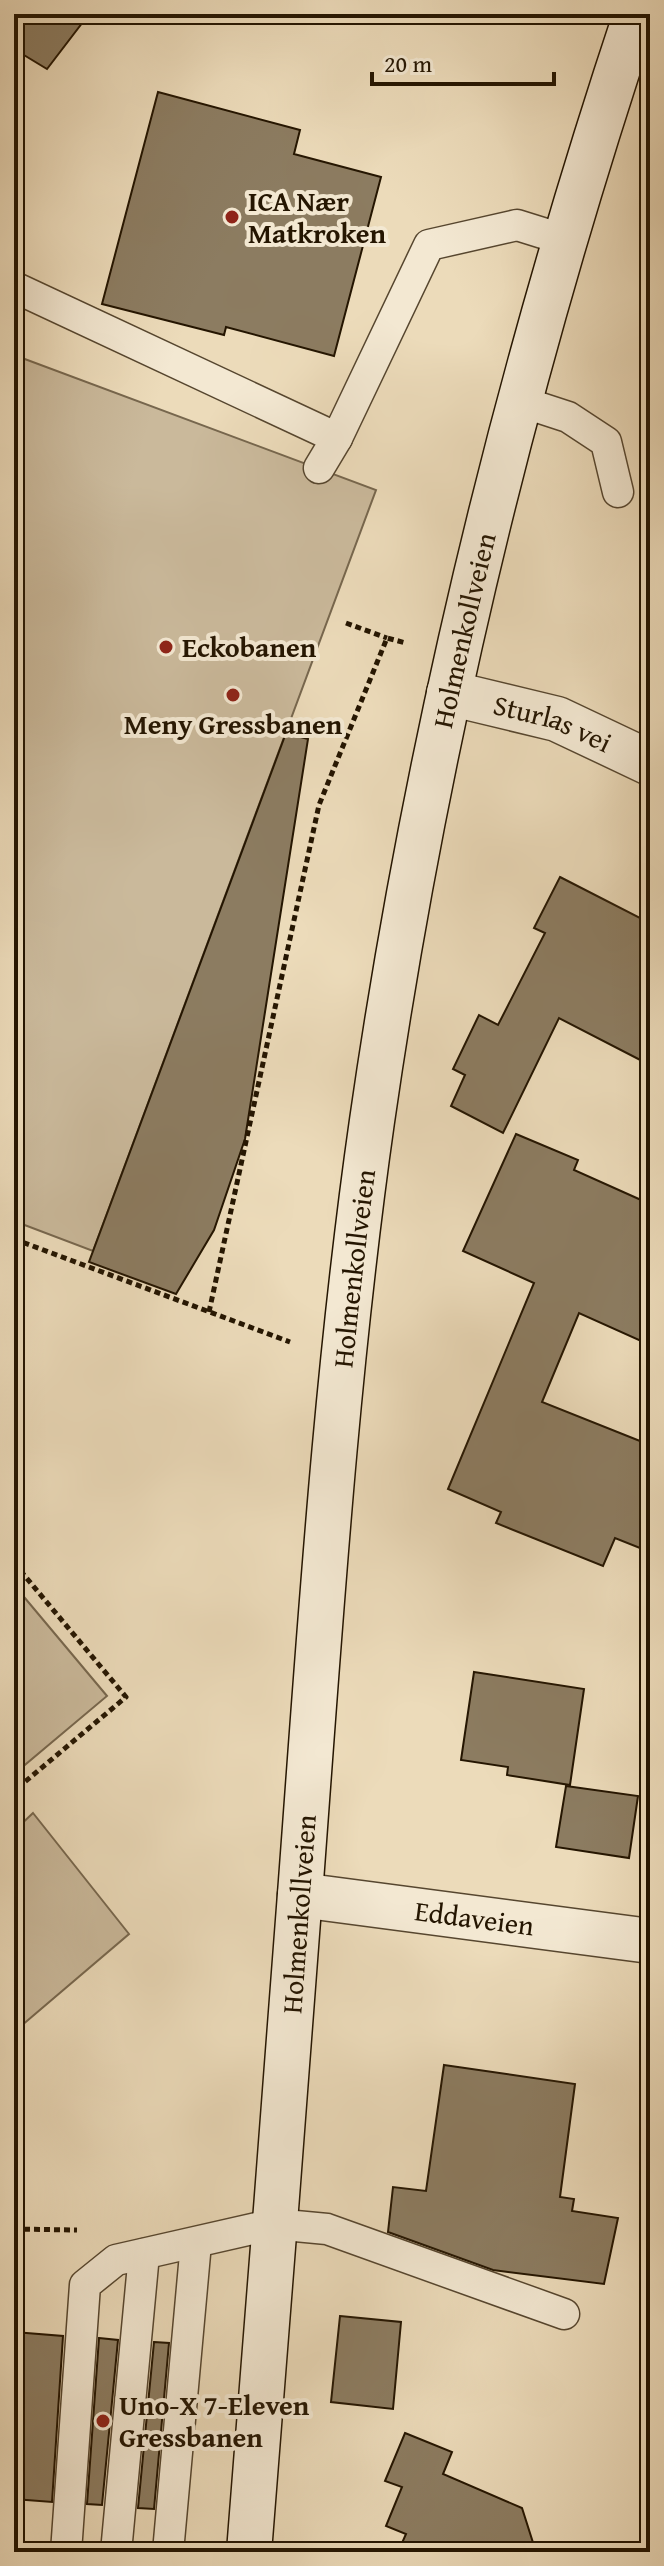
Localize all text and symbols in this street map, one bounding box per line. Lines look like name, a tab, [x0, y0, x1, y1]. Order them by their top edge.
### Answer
scale bar	[372, 36, 554, 86]
text: 20 m	[384, 46, 432, 81]
place label: ICA Nær Matkroken	[248, 180, 386, 253]
marker: ICA Nær Matkroken	[223, 208, 241, 226]
street label: Holmenkollveien	[421, 528, 506, 732]
place label: Eckobanen	[182, 626, 317, 667]
marker: Eckobanen	[157, 638, 175, 656]
street label: Sturlas vei	[490, 683, 619, 762]
marker: Meny Gressbanen	[224, 686, 242, 704]
place label: Meny Gressbanen	[124, 703, 343, 744]
street label: Holmenkollveien	[322, 1166, 385, 1369]
street label: Holmenkollveien	[270, 1813, 326, 2015]
street label: Eddaveien	[412, 1889, 537, 1946]
place label: Uno-X 7-Eleven Gressbanen	[119, 2384, 310, 2457]
marker: Uno-X 7-Eleven Gressbanen	[94, 2412, 112, 2430]

